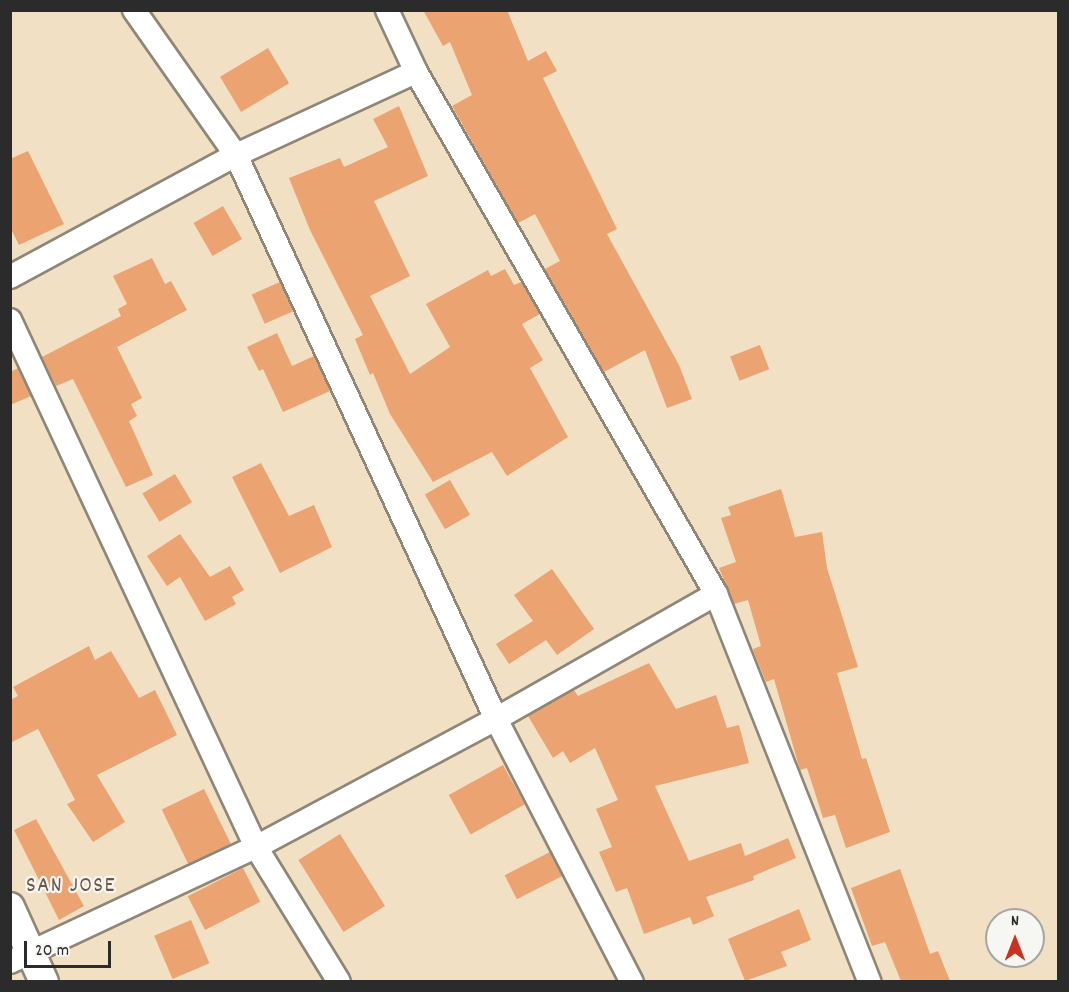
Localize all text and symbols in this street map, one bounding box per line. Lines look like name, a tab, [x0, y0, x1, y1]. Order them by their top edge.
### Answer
district label: SAN JOSE	[26, 874, 116, 900]
north arrow	[985, 908, 1045, 968]
text: N	[1011, 910, 1019, 933]
scale bar	[27, 929, 114, 967]
text: 20 m	[35, 939, 69, 964]

